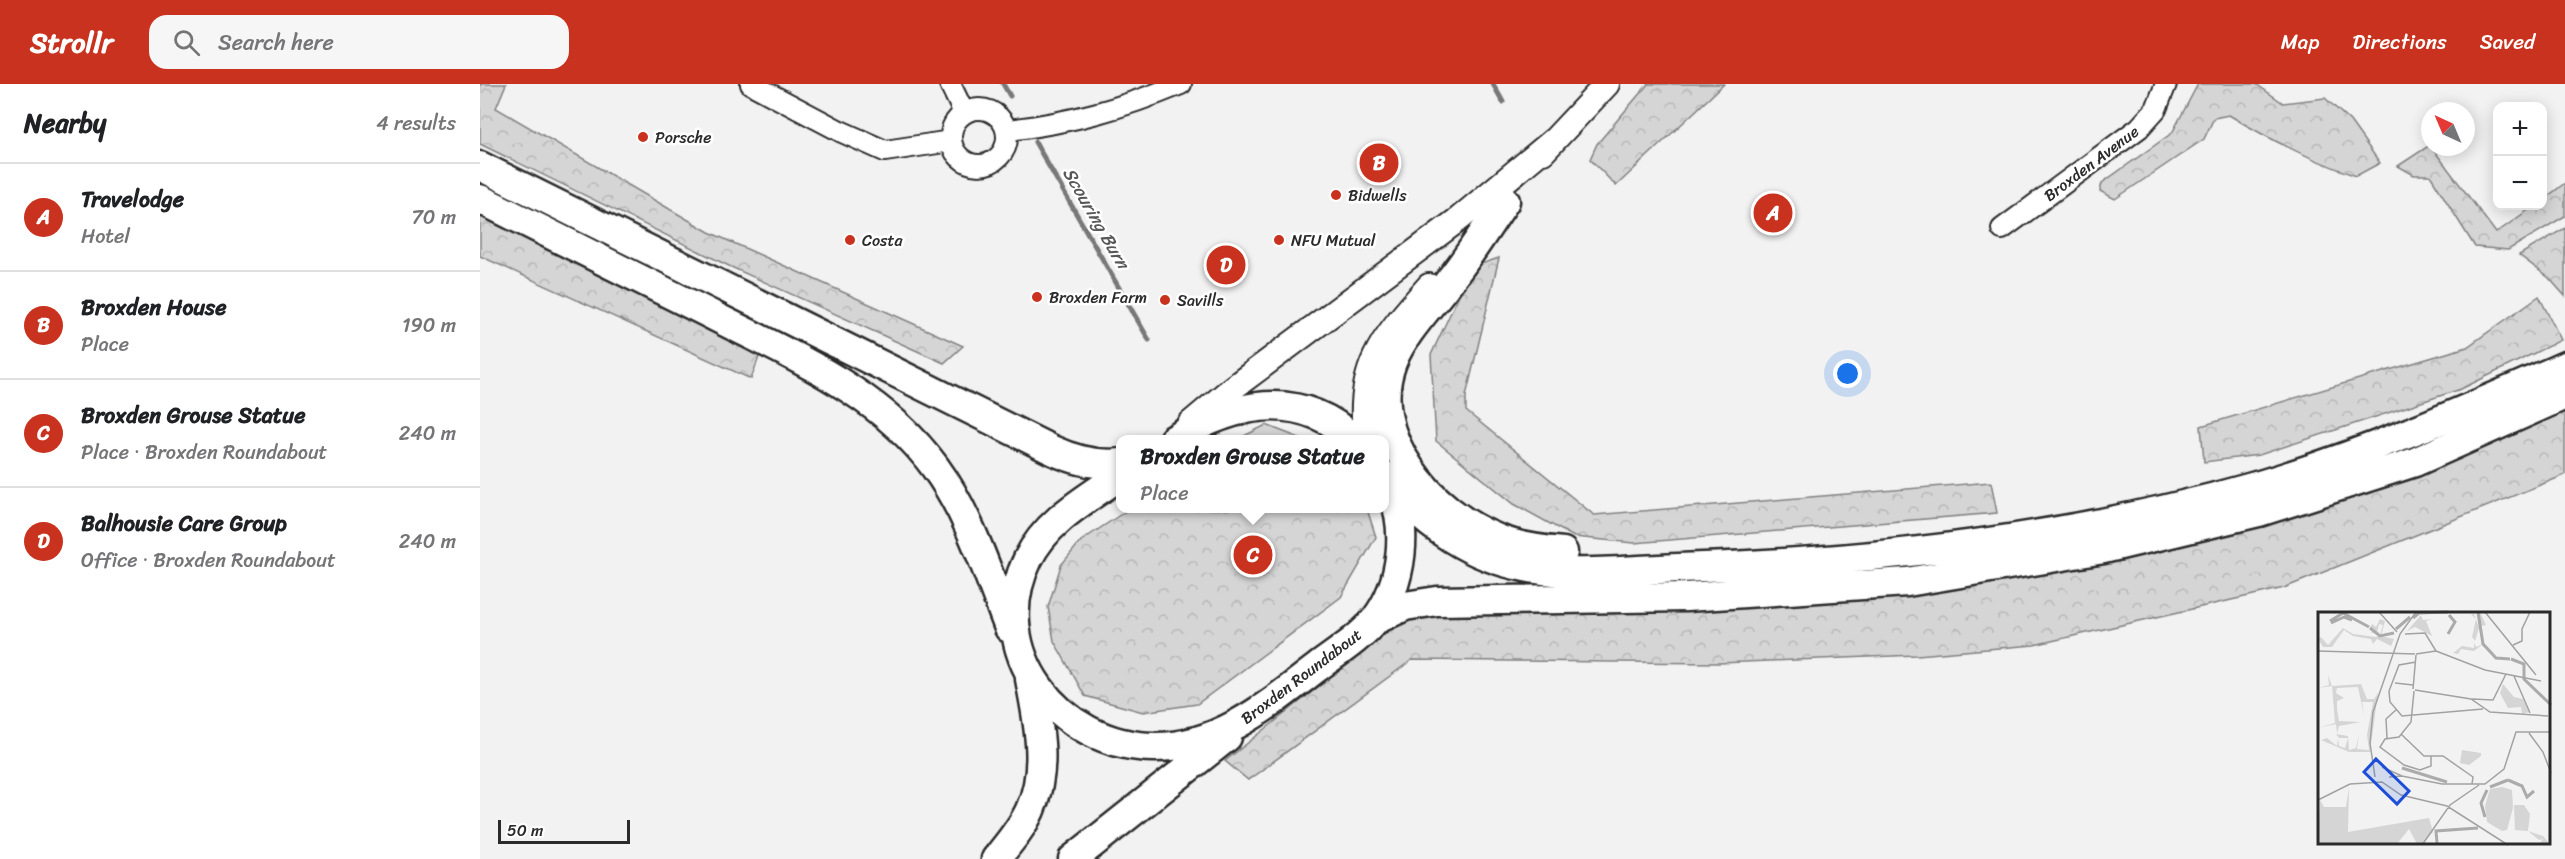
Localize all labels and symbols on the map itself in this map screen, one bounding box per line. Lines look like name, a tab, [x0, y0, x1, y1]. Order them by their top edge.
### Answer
north arrow	[2421, 102, 2475, 156]
street label: Broxden Avenue	[2037, 118, 2145, 209]
place label: Porsche	[655, 123, 711, 152]
marker: Porsche	[636, 130, 650, 144]
pin: B	[1360, 140, 1398, 185]
water label: Scouring Burn	[1054, 161, 1139, 277]
place label: Bidwells	[1348, 181, 1407, 210]
marker: Bidwells	[1329, 188, 1343, 202]
pin: A	[1754, 190, 1792, 236]
place label: Costa	[862, 226, 903, 255]
place label: NFU Mutual	[1291, 226, 1376, 255]
marker: Costa	[843, 233, 857, 247]
marker: NFU Mutual	[1272, 233, 1286, 247]
pin: D	[1206, 242, 1246, 288]
place label: Broxden Farm	[1049, 283, 1147, 312]
place label: Savills	[1177, 286, 1224, 315]
marker: Broxden Farm	[1030, 290, 1044, 304]
marker: Savills	[1158, 293, 1172, 307]
your location	[1833, 359, 1862, 388]
pin: C	[1234, 532, 1272, 578]
inset map	[2318, 612, 2550, 844]
street label: Broxden Roundabout	[1234, 621, 1368, 732]
scale bar	[498, 817, 630, 844]

